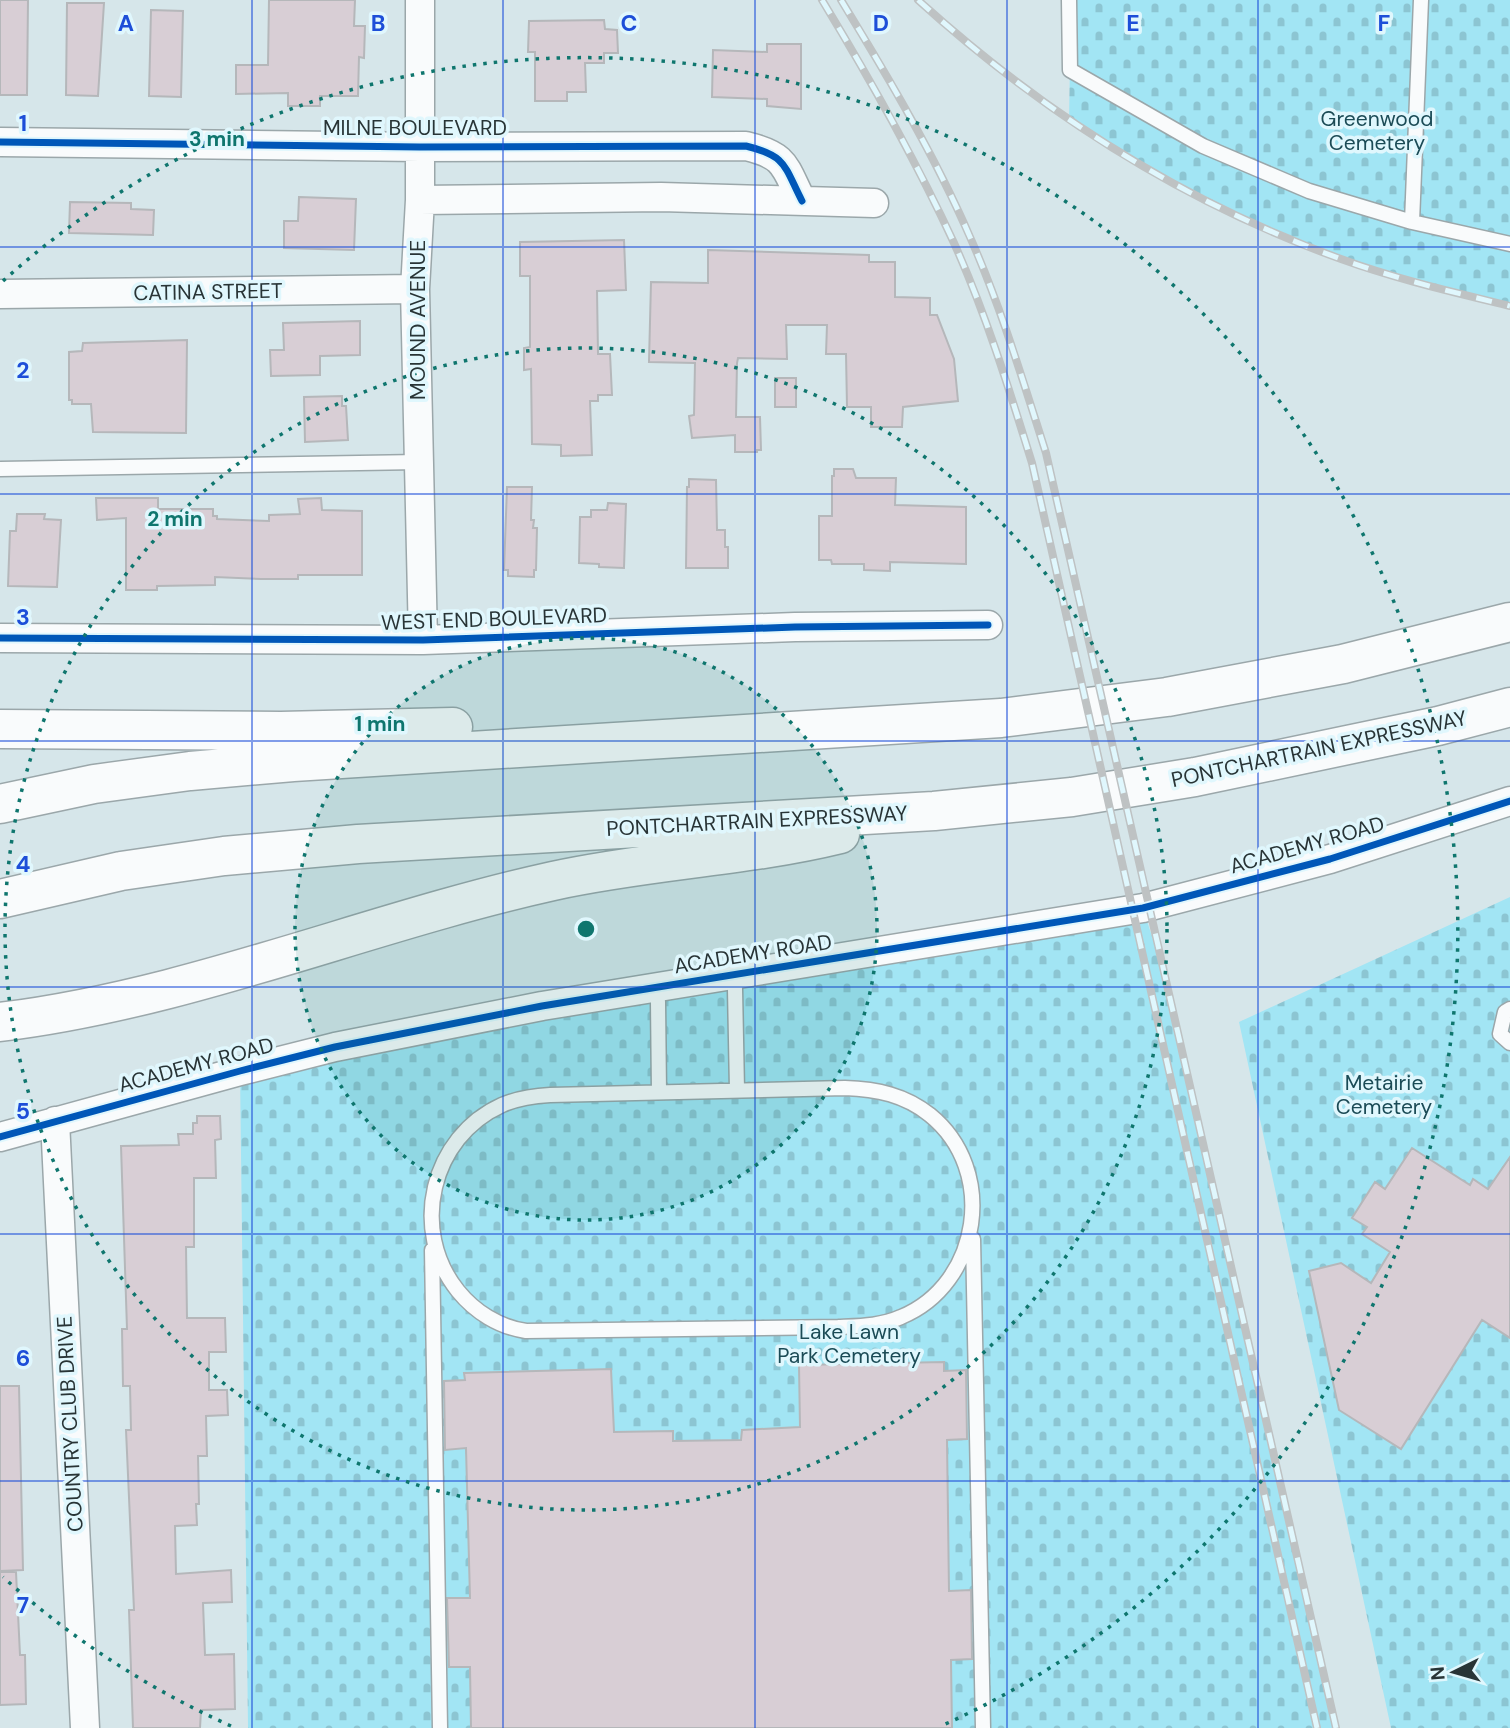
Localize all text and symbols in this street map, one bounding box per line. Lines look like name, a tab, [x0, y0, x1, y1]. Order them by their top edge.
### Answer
text: A	[118, 8, 134, 38]
text: B	[371, 8, 385, 38]
text: C	[621, 8, 637, 38]
text: D	[873, 8, 889, 38]
text: E	[1126, 8, 1140, 38]
text: F	[1378, 8, 1391, 38]
park label: Greenwood Cemetery	[1321, 105, 1433, 157]
text: 1	[19, 108, 27, 138]
street label: MILNE BOULEVARD	[323, 114, 507, 142]
text: 3 min	[189, 125, 245, 153]
street label: MOUND AVENUE	[404, 240, 432, 400]
street label: CATINA STREET	[133, 277, 283, 307]
text: 2	[16, 355, 30, 385]
text: 2 min	[147, 505, 203, 533]
street label: WEST END BOULEVARD	[380, 601, 608, 637]
text: 3	[16, 602, 30, 632]
street label: PONTCHARTRAIN EXPRESSWAY	[1169, 704, 1469, 794]
text: 1 min	[354, 710, 406, 738]
street label: PONTCHARTRAIN EXPRESSWAY	[606, 799, 908, 843]
street label: ACADEMY ROAD	[1226, 810, 1388, 880]
text: 4	[16, 849, 31, 879]
centre of rings	[574, 917, 598, 941]
street label: ACADEMY ROAD	[672, 928, 834, 980]
street label: ACADEMY ROAD	[115, 1031, 277, 1099]
park label: Metairie Cemetery	[1336, 1069, 1433, 1121]
text: 5	[16, 1096, 30, 1126]
street label: COUNTRY CLUB DRIVE	[50, 1315, 90, 1533]
park label: Lake Lawn Park Cemetery	[777, 1318, 921, 1370]
text: 6	[16, 1343, 30, 1373]
text: 7	[17, 1590, 29, 1620]
north arrow	[1419, 1637, 1489, 1707]
text: N	[1425, 1665, 1451, 1681]

